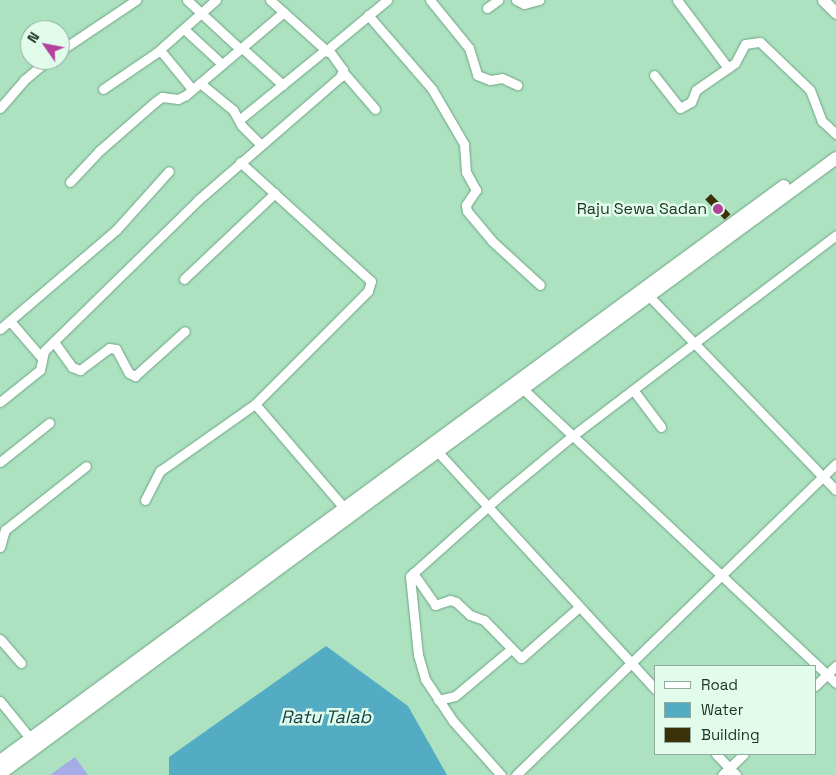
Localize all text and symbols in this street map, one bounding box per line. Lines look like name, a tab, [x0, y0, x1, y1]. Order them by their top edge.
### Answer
north arrow	[20, 20, 70, 70]
text: N	[23, 29, 43, 46]
place label: Raju Sewa Sadan	[577, 199, 707, 219]
marker: Raju Sewa Sadan	[711, 202, 725, 216]
legend	[654, 665, 816, 755]
text: Road	[701, 675, 738, 694]
text: Water	[701, 700, 743, 719]
water label: Ratu Talab	[281, 706, 371, 728]
text: Building	[701, 725, 760, 744]

